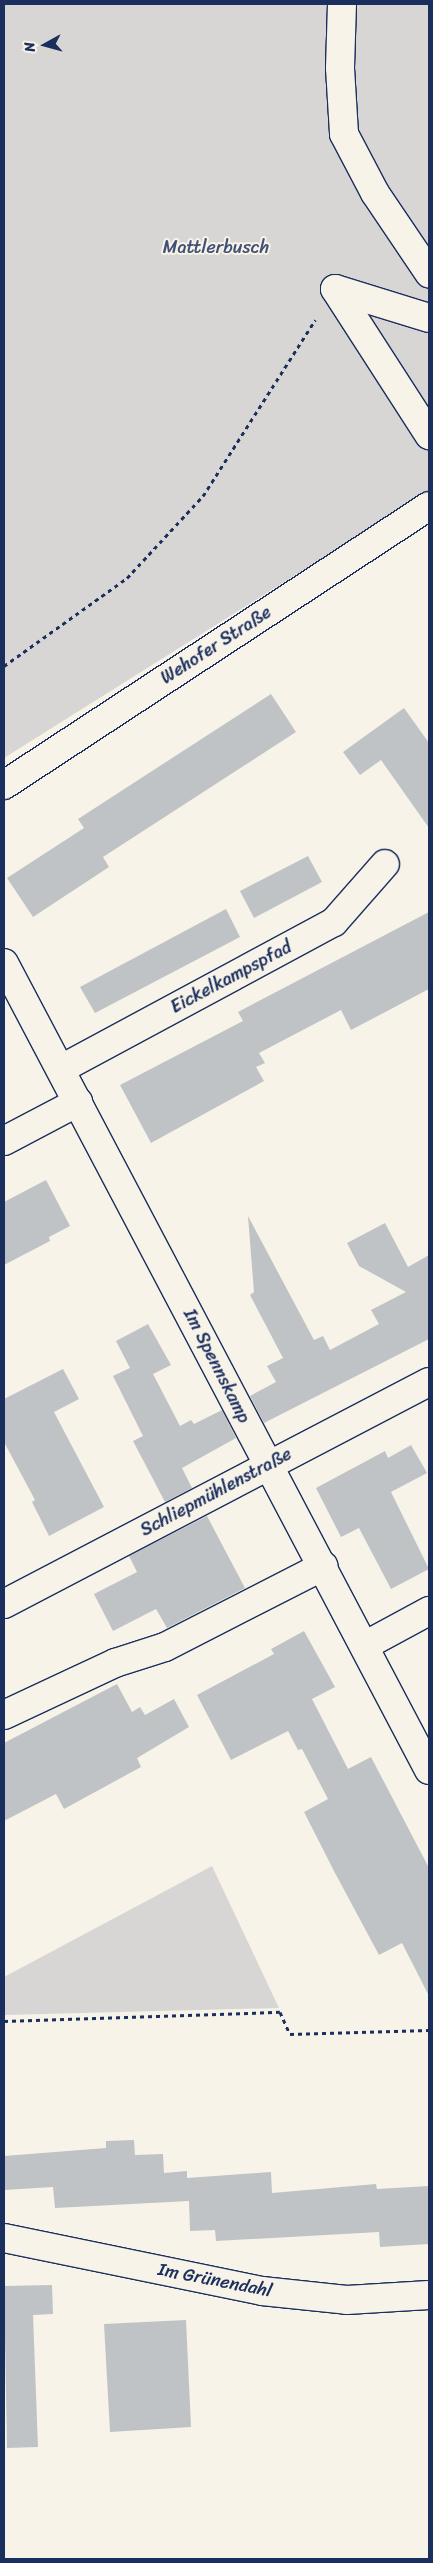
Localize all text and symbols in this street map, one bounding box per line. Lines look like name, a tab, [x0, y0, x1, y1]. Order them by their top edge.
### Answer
north arrow	[20, 20, 70, 70]
text: N	[17, 41, 43, 53]
park label: Mattlerbusch	[163, 236, 269, 258]
street label: Wehofer Straße	[157, 601, 275, 689]
street label: Eickelkampspfad	[167, 936, 295, 1018]
street label: Im Spennskamp	[179, 1305, 255, 1427]
street label: Schliepmühlenstraße	[137, 1443, 295, 1541]
street label: Im Grünendahl	[156, 2258, 274, 2302]

